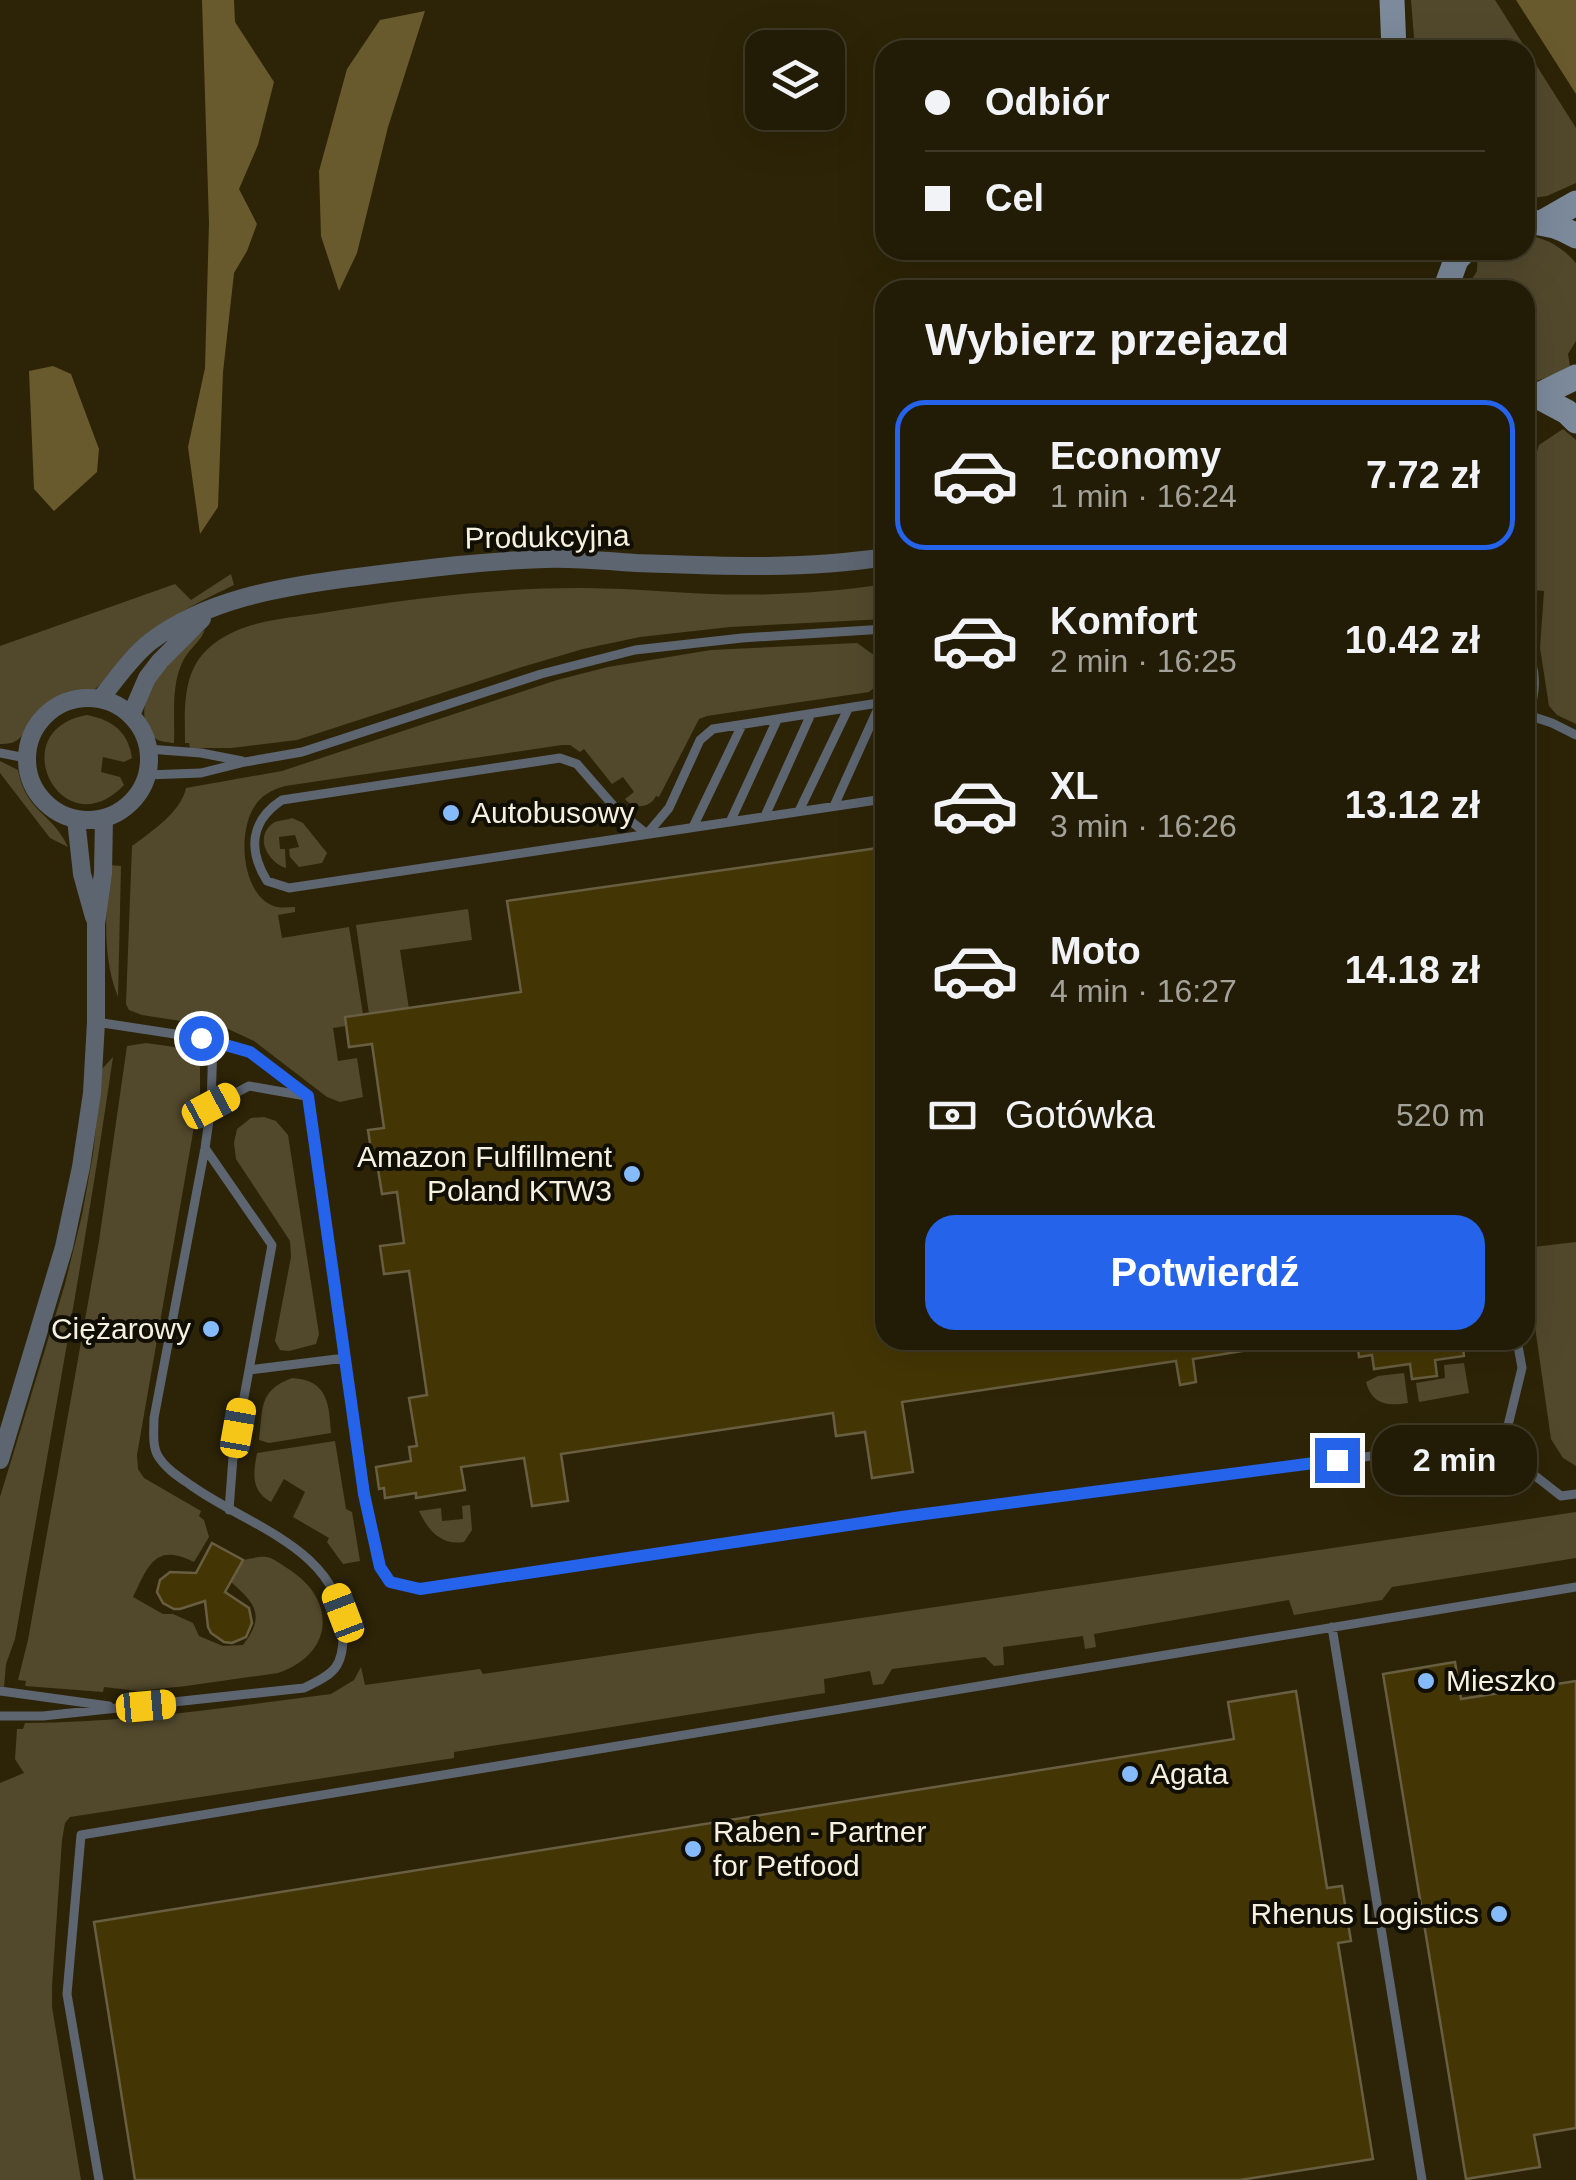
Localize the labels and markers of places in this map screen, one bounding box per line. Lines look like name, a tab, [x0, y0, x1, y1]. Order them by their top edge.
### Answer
place label: Autobusowy	[471, 796, 634, 829]
marker: Autobusowy	[440, 802, 462, 824]
place label: Amazon Fulfillment Poland KTW3	[357, 1140, 613, 1207]
marker: Amazon Fulfillment Poland KTW3	[621, 1163, 643, 1185]
place label: Ciężarowy	[51, 1312, 191, 1345]
marker: Ciężarowy	[200, 1318, 222, 1340]
place label: Mieszko	[1446, 1664, 1556, 1697]
marker: Mieszko	[1415, 1670, 1437, 1692]
place label: Agata	[1150, 1757, 1229, 1790]
marker: Agata	[1119, 1763, 1141, 1785]
place label: Raben - Partner for Petfood	[713, 1815, 926, 1882]
marker: Raben - Partner for Petfood	[682, 1838, 704, 1860]
place label: Rhenus Logistics	[1251, 1897, 1479, 1930]
marker: Rhenus Logistics	[1488, 1903, 1510, 1925]

